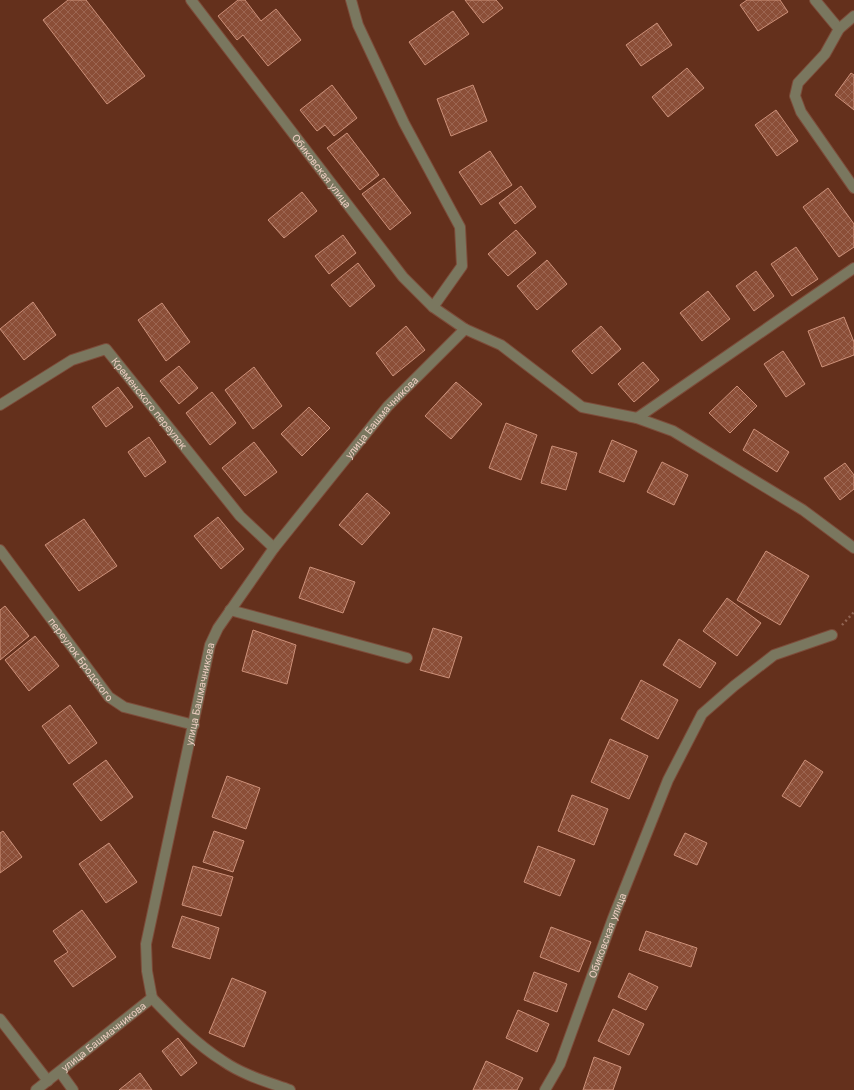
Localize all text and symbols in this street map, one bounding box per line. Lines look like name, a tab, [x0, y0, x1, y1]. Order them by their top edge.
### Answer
street label: Обиковская улица	[290, 131, 354, 210]
street label: Кременского переулок	[109, 355, 190, 452]
street label: улица Башмачникова	[342, 374, 420, 461]
street label: переулок Бродского	[46, 615, 115, 704]
street label: улица Башмачникова	[183, 642, 216, 747]
street label: Обиковская улица	[586, 891, 628, 980]
street label: улица Башмачникова	[59, 999, 148, 1074]

